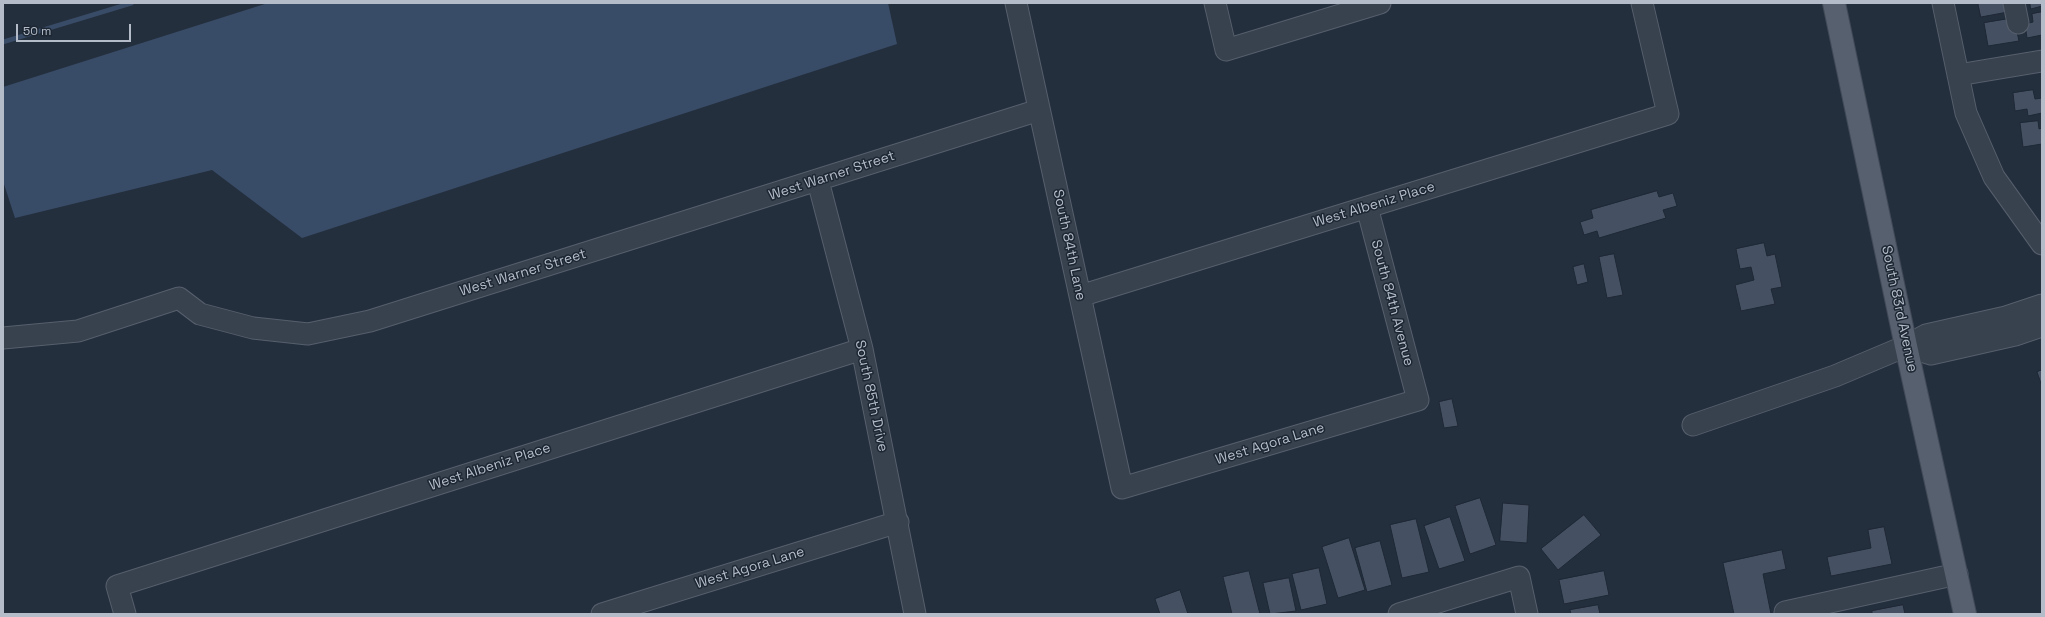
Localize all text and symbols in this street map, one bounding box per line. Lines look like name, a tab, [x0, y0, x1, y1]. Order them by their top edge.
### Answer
scale bar	[18, 16, 133, 42]
text: 50 m	[23, 23, 51, 39]
street label: West Warner Street	[767, 148, 897, 204]
street label: West Albeniz Place	[1311, 178, 1437, 232]
street label: South 84th Lane	[1049, 188, 1089, 302]
street label: South 84th Avenue	[1367, 238, 1417, 368]
street label: South 83rd Avenue	[1877, 244, 1921, 374]
street label: West Warner Street	[458, 246, 588, 300]
street label: South 85th Drive	[851, 339, 891, 453]
street label: West Agora Lane	[1213, 419, 1327, 469]
street label: West Albeniz Place	[427, 439, 553, 495]
street label: West Agora Lane	[693, 543, 807, 593]

